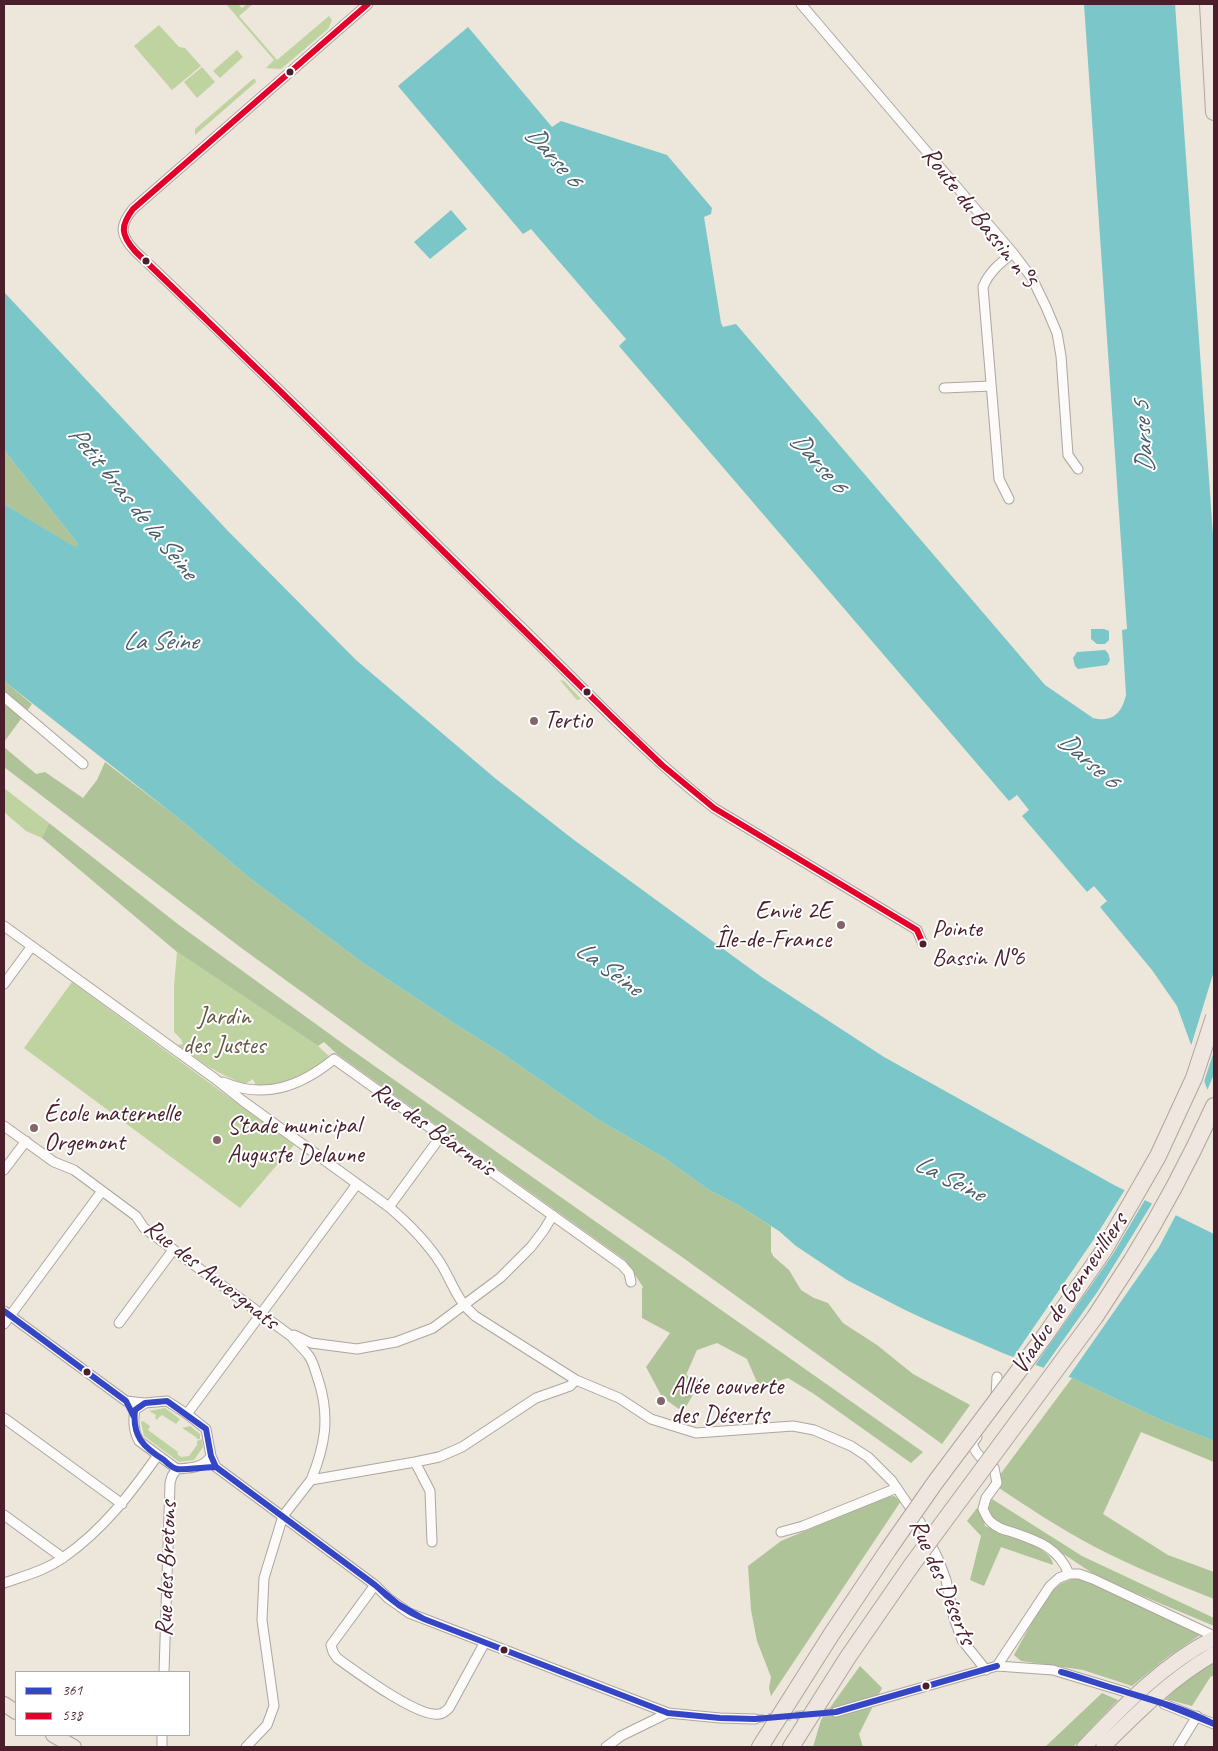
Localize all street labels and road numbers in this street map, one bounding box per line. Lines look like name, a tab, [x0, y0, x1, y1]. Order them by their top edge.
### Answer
street label: Route du Bassin n°5	[915, 141, 1043, 295]
street label: Rue des Béarnais	[365, 1076, 501, 1184]
street label: Viaduc de Gennevilliers	[1005, 1208, 1135, 1380]
street label: Rue des Auvergnats	[138, 1213, 284, 1337]
street label: Rue des Bretons	[150, 1501, 184, 1637]
street label: Rue des Déserts	[902, 1515, 982, 1649]

